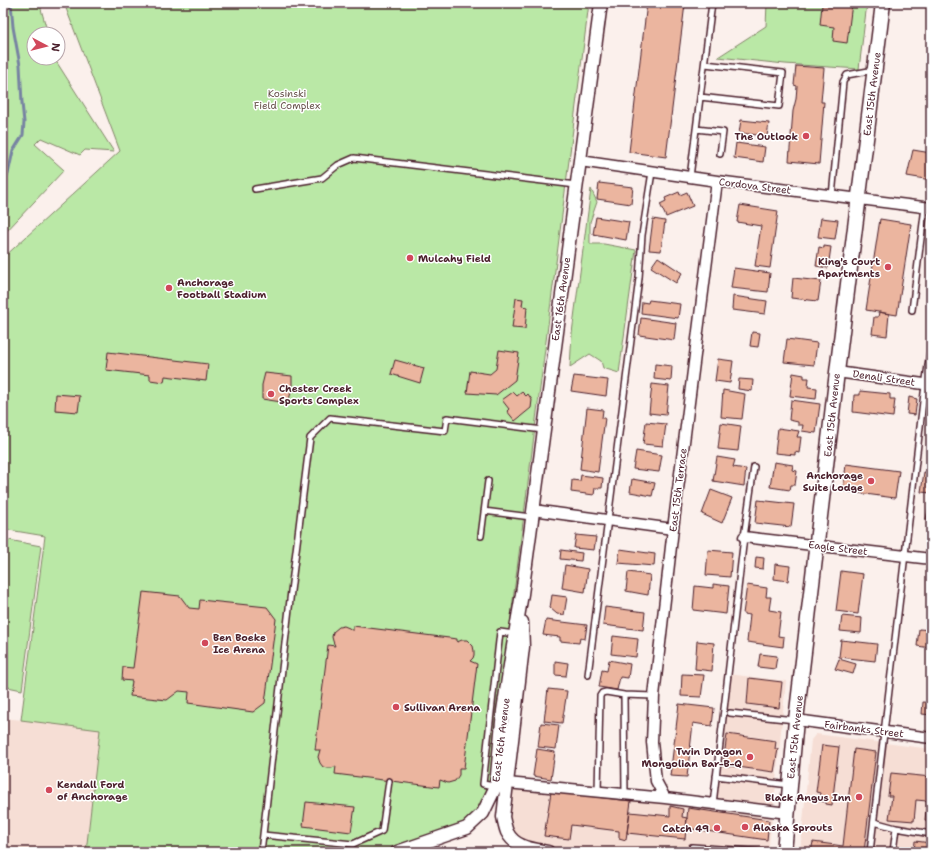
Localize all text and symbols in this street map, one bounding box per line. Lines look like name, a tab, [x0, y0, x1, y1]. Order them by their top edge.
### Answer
north arrow	[26, 26, 66, 66]
text: N	[47, 42, 63, 53]
street label: East 15th Avenue	[860, 51, 884, 137]
park label: Kosinski Field Complex	[254, 87, 320, 112]
place label: The Outlook	[735, 130, 798, 143]
marker: The Outlook	[801, 131, 811, 141]
street label: Cordova Street	[718, 175, 792, 197]
place label: Mulcahy Field	[418, 252, 491, 265]
marker: Mulcahy Field	[405, 253, 415, 263]
place label: King's Court Apartments	[817, 255, 880, 280]
street label: East 16th Avenue	[549, 256, 573, 342]
marker: King's Court Apartments	[883, 262, 893, 272]
place label: Anchorage Football Stadium	[177, 276, 266, 301]
marker: Anchorage Football Stadium	[164, 283, 174, 293]
street label: Denali Street	[852, 367, 916, 389]
street label: East 15th Avenue	[821, 372, 843, 457]
place label: Chester Creek Sports Complex	[279, 382, 359, 407]
marker: Chester Creek Sports Complex	[266, 389, 276, 399]
street label: East 15th Terrace	[666, 447, 690, 533]
place label: Anchorage Suite Lodge	[803, 469, 863, 494]
marker: Anchorage Suite Lodge	[866, 476, 876, 486]
street label: Eagle Street	[808, 538, 868, 558]
place label: Ben Boeke Ice Arena	[213, 631, 266, 656]
marker: Ben Boeke Ice Arena	[200, 638, 210, 648]
street label: East 15th Avenue	[784, 694, 806, 779]
street label: East 16th Avenue	[489, 697, 513, 783]
place label: Sullivan Arena	[404, 701, 481, 714]
marker: Sullivan Arena	[391, 702, 401, 712]
street label: Fairbanks Street	[824, 718, 904, 740]
place label: Twin Dragon Mongolian Bar-B-Q	[642, 745, 742, 770]
marker: Twin Dragon Mongolian Bar-B-Q	[745, 752, 755, 762]
place label: Kendall Ford of Anchorage	[57, 778, 128, 803]
marker: Kendall Ford of Anchorage	[44, 785, 54, 795]
place label: Black Angus Inn	[765, 791, 851, 804]
marker: Black Angus Inn	[854, 792, 864, 802]
place label: Alaska Sprouts	[753, 821, 832, 834]
place label: Catch 49	[662, 822, 709, 835]
marker: Alaska Sprouts	[740, 822, 750, 832]
marker: Catch 49	[712, 823, 722, 833]

